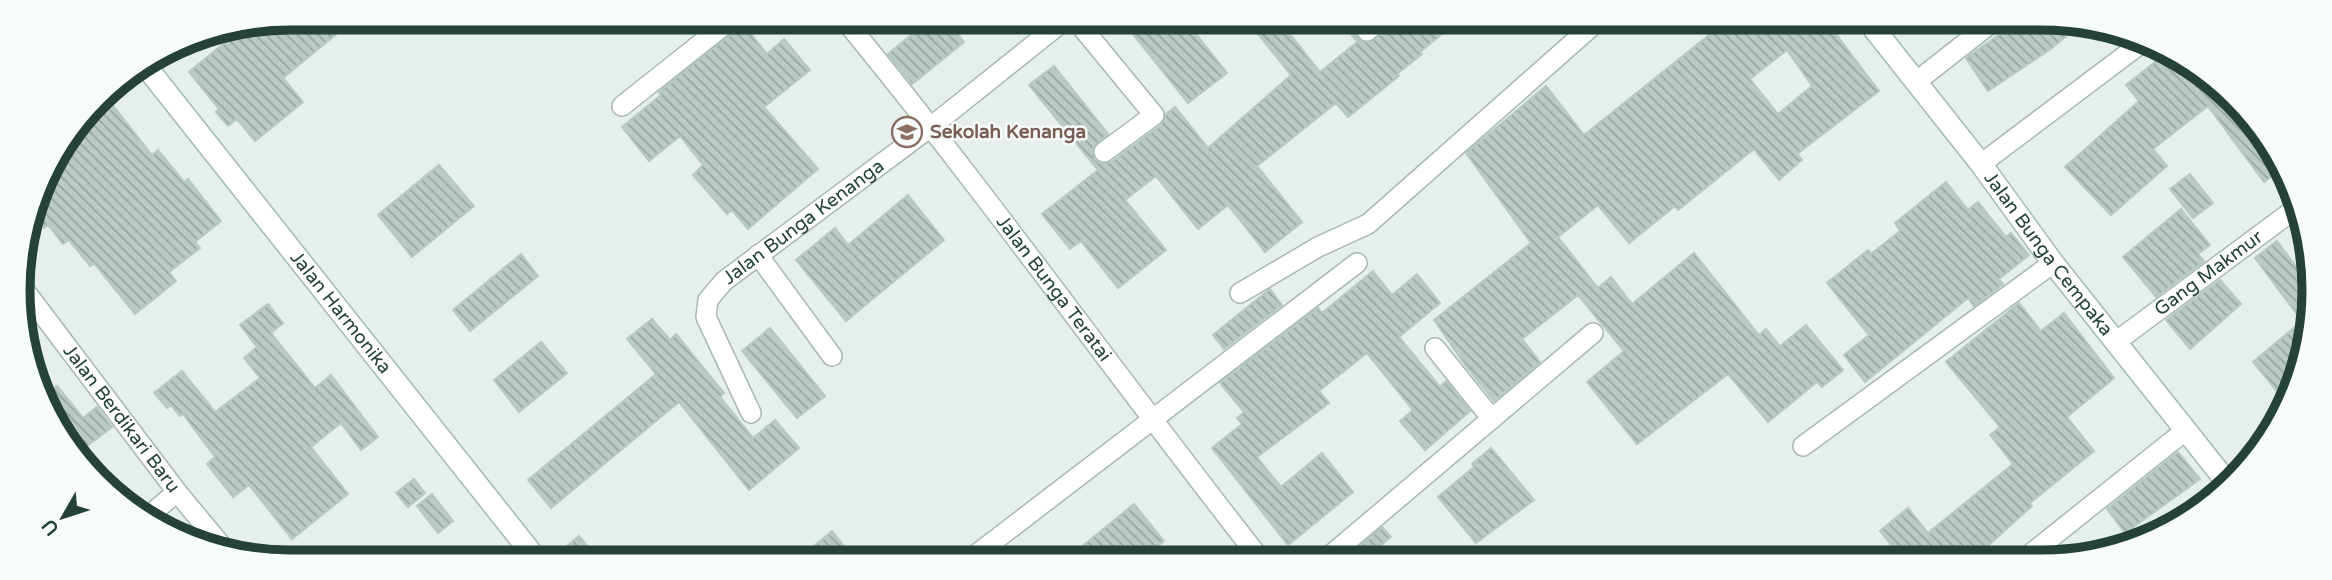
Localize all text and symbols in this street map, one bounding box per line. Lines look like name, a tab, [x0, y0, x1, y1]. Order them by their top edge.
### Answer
school or university icon: Sekolah Kenanga	[890, 115, 924, 149]
place label: Sekolah Kenanga	[930, 121, 1086, 144]
street label: Jalan Bunga Kenanga	[718, 155, 888, 289]
street label: Jalan Bunga Cempaka	[1979, 168, 2118, 340]
street label: Jalan Bunga Teratai	[992, 211, 1116, 366]
street label: Gang Makmur	[2150, 225, 2268, 320]
street label: Jalan Harmonika	[286, 247, 396, 378]
street label: Jalan Berdikari Baru	[59, 340, 184, 497]
north arrow	[28, 482, 98, 552]
text: U	[37, 515, 64, 540]

